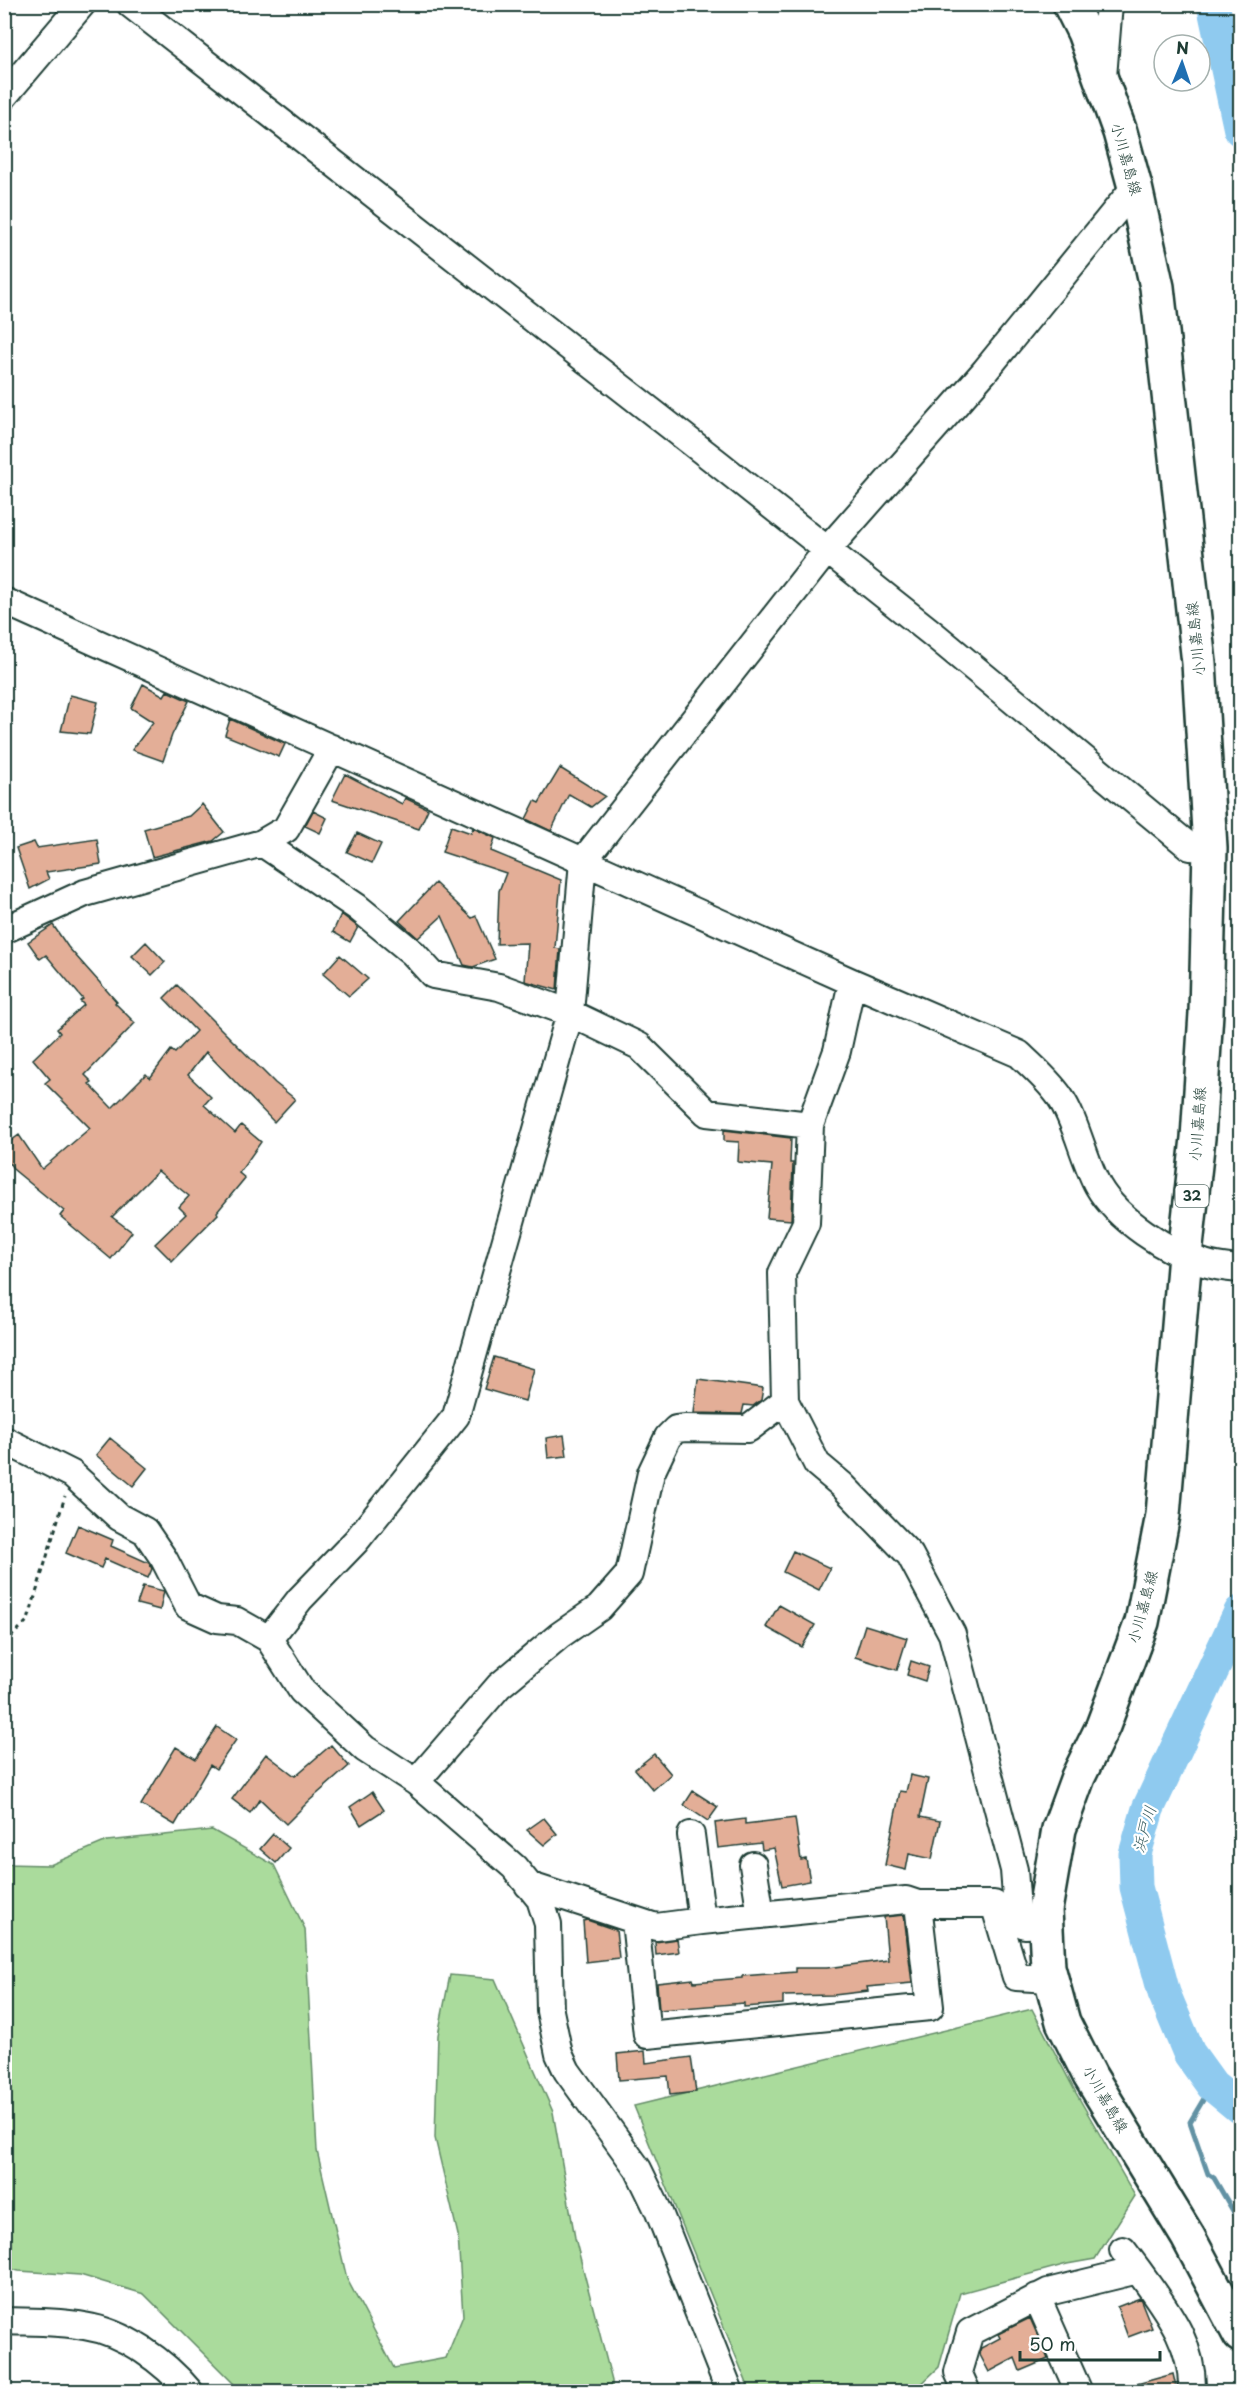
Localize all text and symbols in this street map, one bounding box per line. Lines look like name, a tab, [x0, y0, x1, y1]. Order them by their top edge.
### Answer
north arrow	[1152, 33, 1212, 93]
text: N	[1176, 35, 1189, 59]
street label: 小川嘉島線	[1106, 119, 1149, 198]
street label: 小川嘉島線	[1179, 601, 1210, 678]
street label: 小川嘉島線	[1182, 1086, 1211, 1162]
road number: 32	[1176, 1185, 1208, 1207]
street label: 小川嘉島線	[1121, 1567, 1162, 1646]
water label: 浜戸川	[1125, 1802, 1161, 1855]
street label: 小川嘉島線	[1078, 2060, 1135, 2136]
scale bar	[1020, 2324, 1160, 2362]
text: 50 m	[1029, 2330, 1076, 2357]

